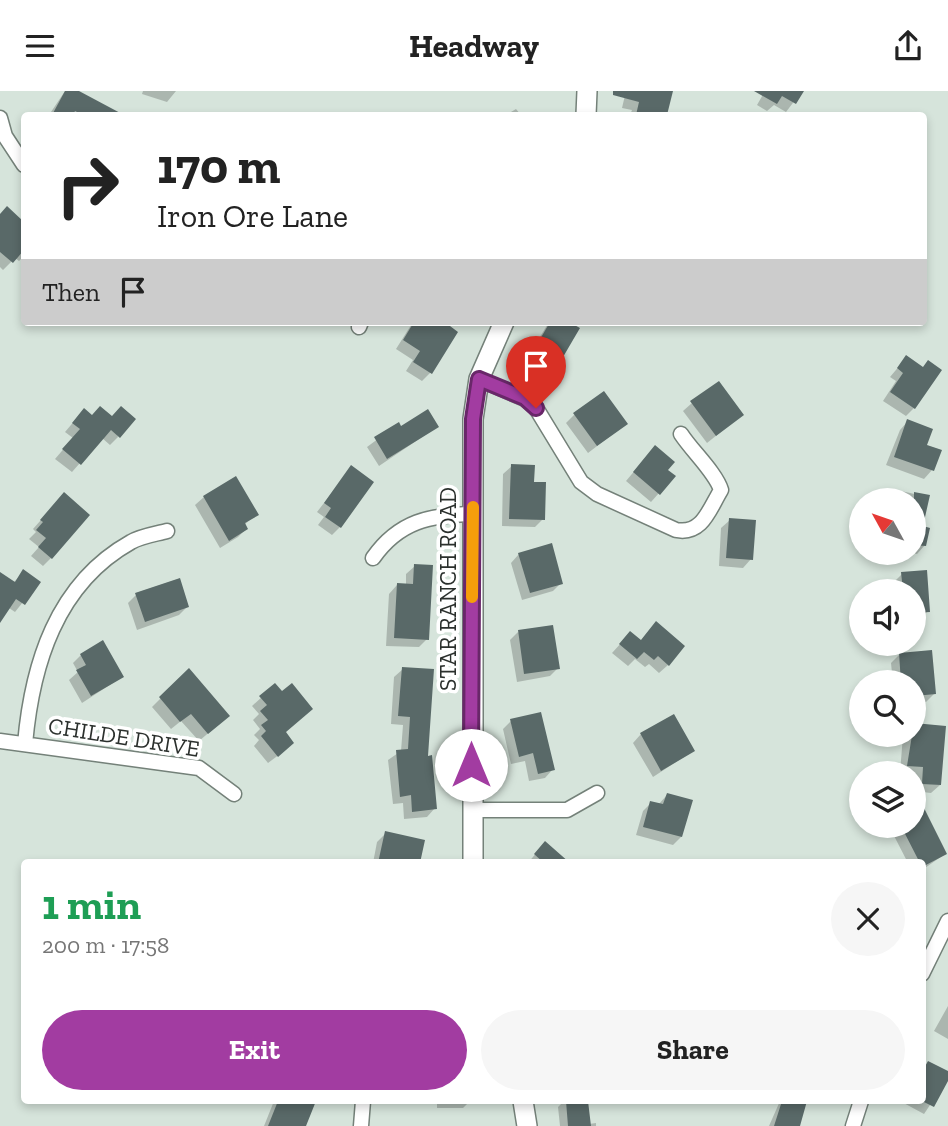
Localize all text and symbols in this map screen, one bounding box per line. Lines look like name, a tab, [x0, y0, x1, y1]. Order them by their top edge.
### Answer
icon: menu	[21, 27, 59, 65]
text: Headway	[409, 27, 539, 65]
icon: share	[889, 27, 927, 65]
text: 170 m	[157, 137, 280, 196]
icon: right	[42, 140, 133, 231]
text: Iron Ore Lane	[157, 197, 348, 235]
icon: arrive	[114, 273, 152, 311]
text: Then	[42, 276, 100, 308]
pin	[506, 336, 566, 408]
icon: arrive	[517, 347, 555, 385]
street label: STAR RANCH ROAD	[434, 487, 462, 691]
north arrow	[849, 488, 926, 565]
map controls	[849, 488, 926, 838]
button: sound	[849, 579, 926, 656]
button: search	[849, 670, 926, 747]
street label: CHILDE DRIVE	[46, 711, 202, 763]
position arrow	[434, 728, 508, 802]
button: layers	[849, 761, 926, 838]
text: 1 min	[42, 879, 141, 930]
button: close	[831, 882, 905, 956]
text: 200 m · 17:58	[42, 931, 170, 959]
button: Exit	[42, 1010, 467, 1090]
button: Share	[481, 1010, 905, 1090]

